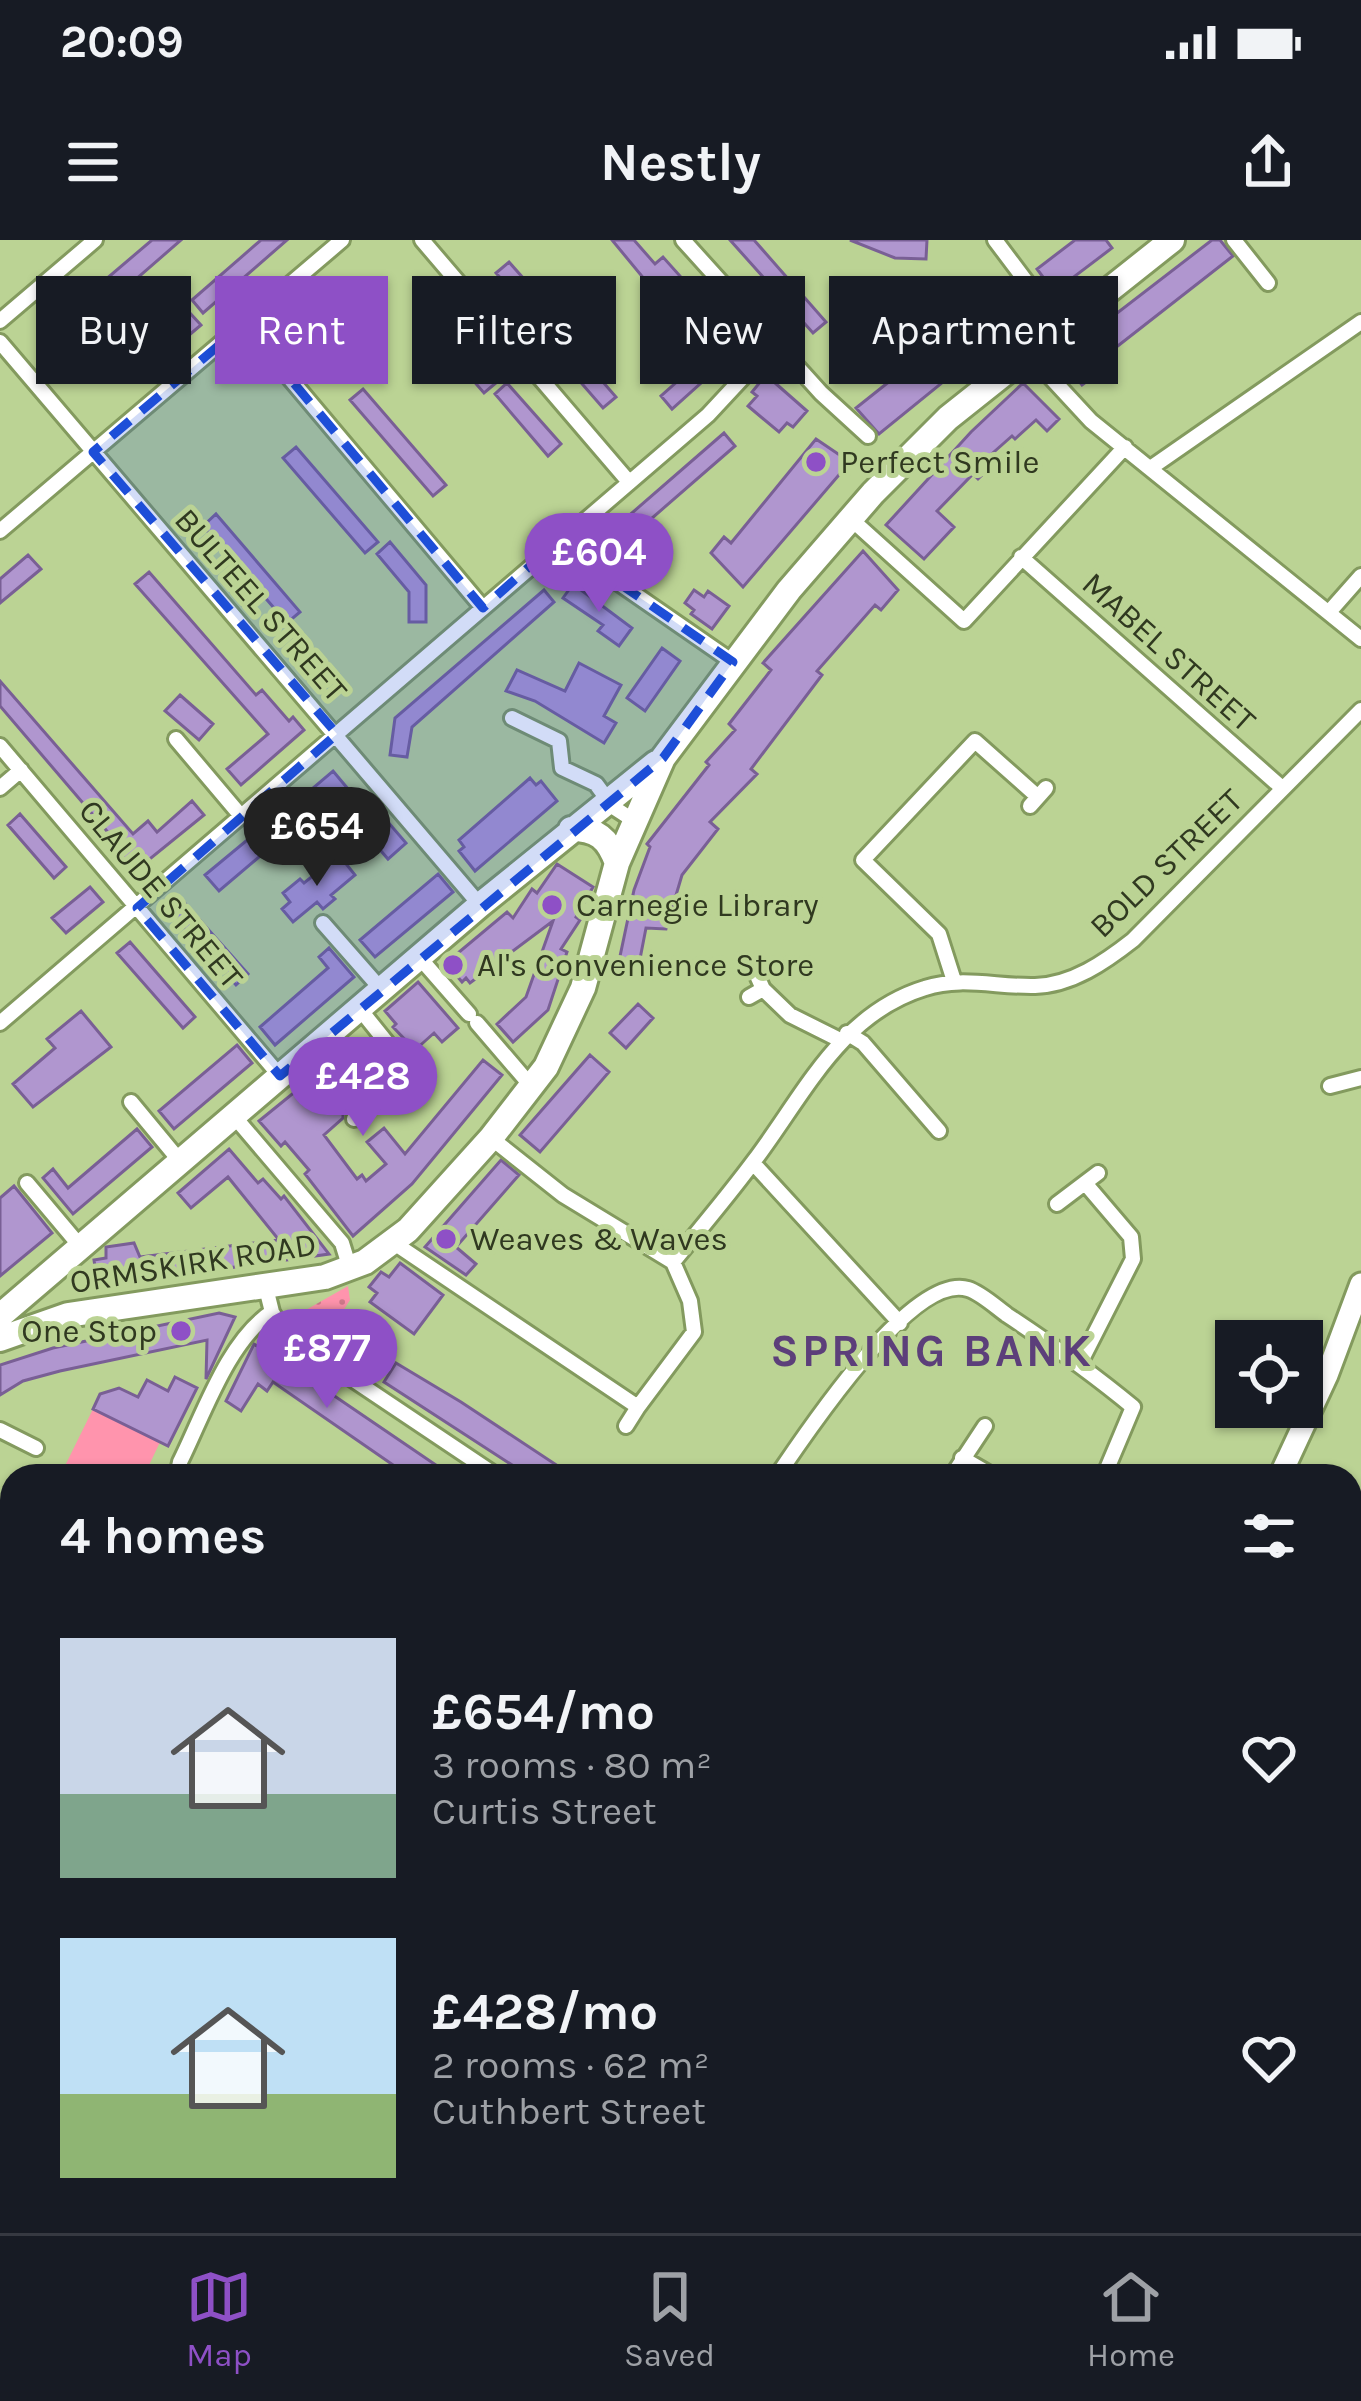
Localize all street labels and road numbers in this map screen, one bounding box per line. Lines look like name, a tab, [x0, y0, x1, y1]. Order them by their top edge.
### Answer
street label: BULTEEL STREET	[167, 501, 355, 710]
street label: MABEL STREET	[1075, 564, 1264, 740]
street label: BOLD STREET	[1082, 781, 1250, 945]
street label: CLAUDE STREET	[71, 792, 251, 996]
street label: ORMSKIRK ROAD	[67, 1225, 319, 1301]

